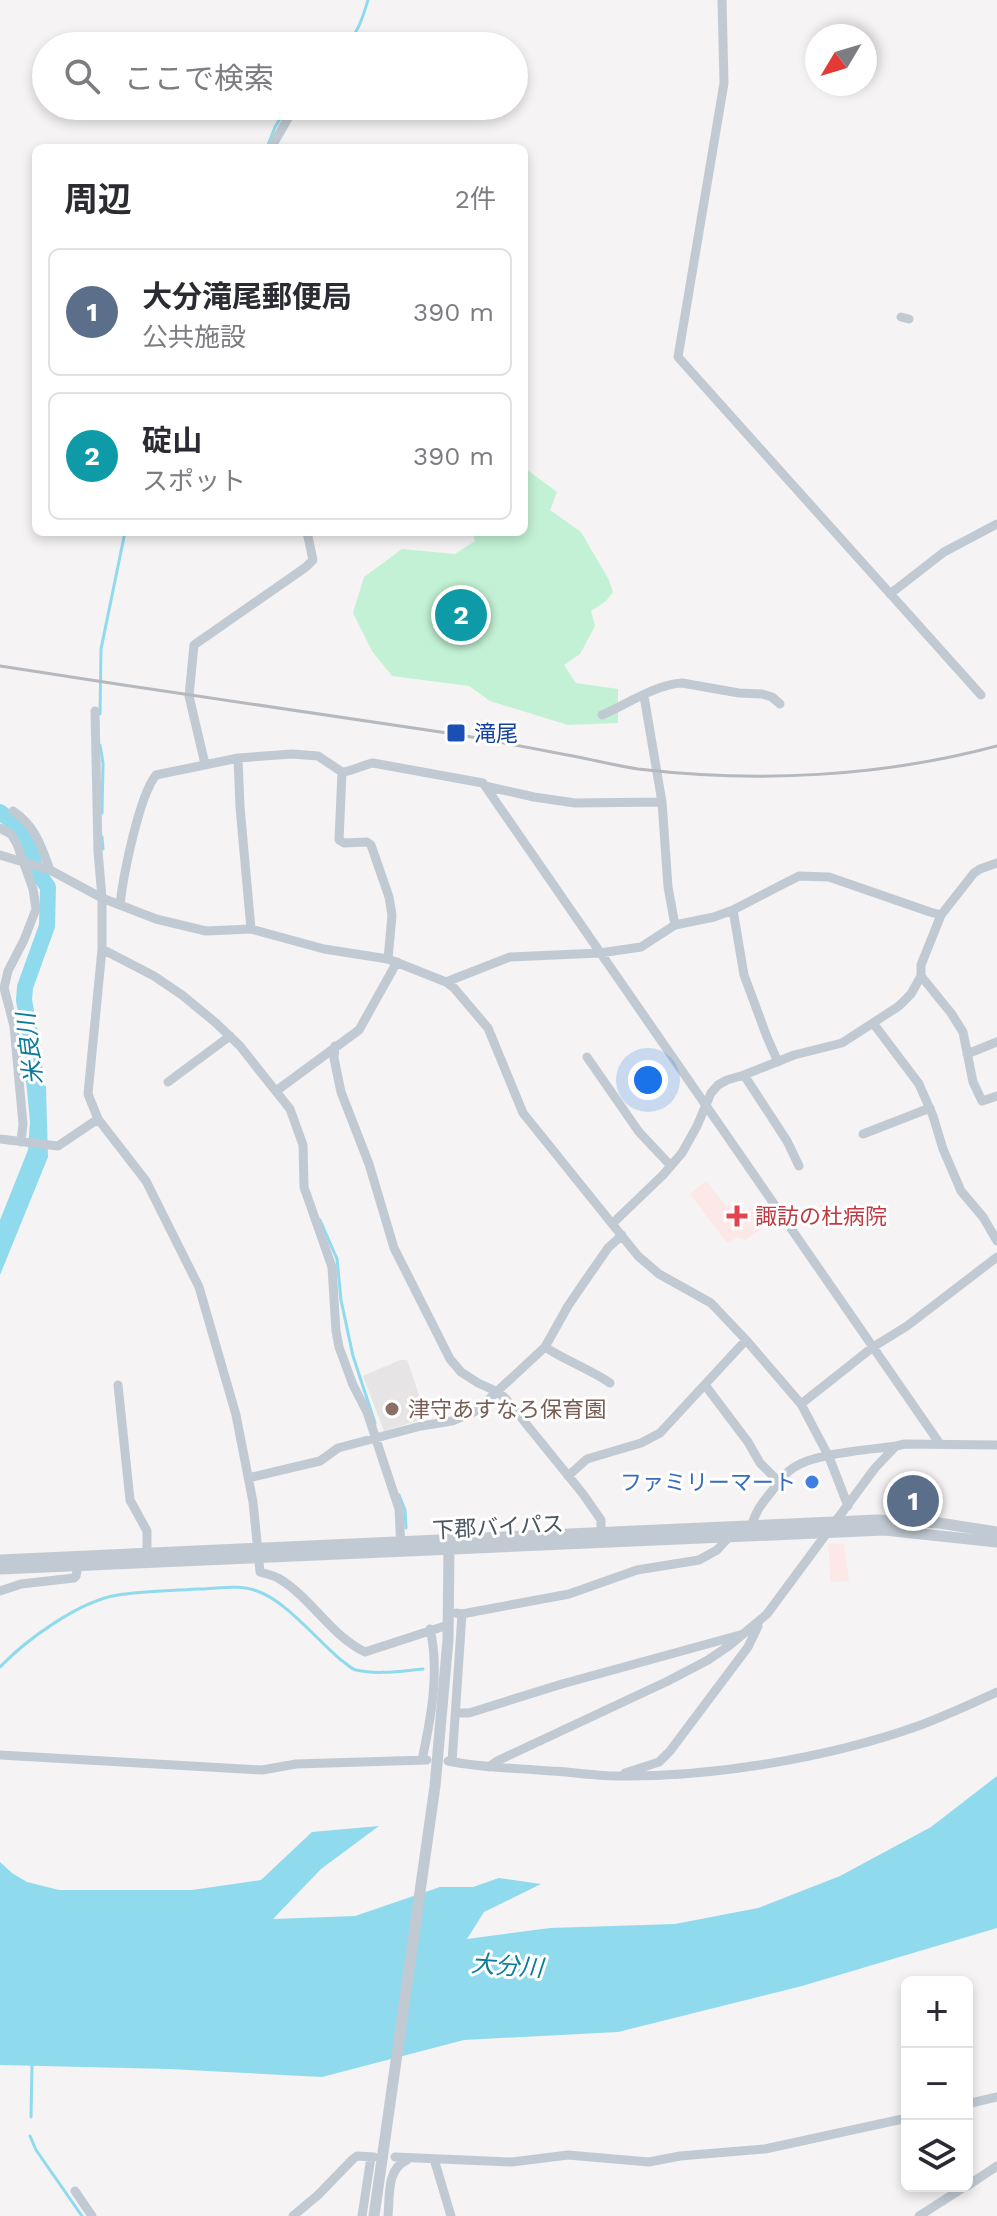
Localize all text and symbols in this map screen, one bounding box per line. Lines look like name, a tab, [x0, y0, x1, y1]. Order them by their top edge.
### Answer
north arrow	[805, 24, 877, 96]
search box	[32, 32, 528, 120]
icon: search	[60, 54, 104, 98]
text: ここで検索	[124, 61, 274, 96]
text: 周辺	[64, 179, 132, 219]
text: 2件	[455, 184, 496, 214]
text: 大分滝尾郵便局	[142, 279, 352, 314]
text: 1	[86, 297, 98, 327]
text: 390 m	[413, 297, 494, 327]
text: 公共施設	[142, 322, 246, 352]
text: 碇山	[142, 423, 202, 458]
text: 2	[84, 441, 100, 471]
text: 390 m	[413, 441, 494, 471]
text: スポット	[142, 466, 246, 496]
pin: 2	[435, 585, 487, 645]
place label: 滝尾	[474, 721, 518, 746]
marker: 滝尾	[445, 722, 467, 744]
water label: 米良川	[11, 1009, 48, 1086]
your location	[628, 1060, 668, 1100]
place label: 諏訪の杜病院	[755, 1204, 887, 1229]
marker: 諏訪の杜病院	[726, 1205, 748, 1227]
place label: 津守あすなろ保育園	[408, 1397, 606, 1422]
marker: 津守あすなろ保育園	[383, 1400, 401, 1418]
place label: ファミリーマート	[620, 1470, 796, 1495]
pin: 1	[887, 1471, 939, 1531]
marker: ファミリーマート	[803, 1473, 821, 1491]
street label: 下郡バイパス	[432, 1511, 564, 1543]
water label: 大分川	[470, 1950, 547, 1983]
map controls	[901, 1976, 973, 2192]
button: +	[901, 1976, 973, 2048]
button: −	[901, 2048, 973, 2120]
button: layers	[901, 2120, 973, 2192]

